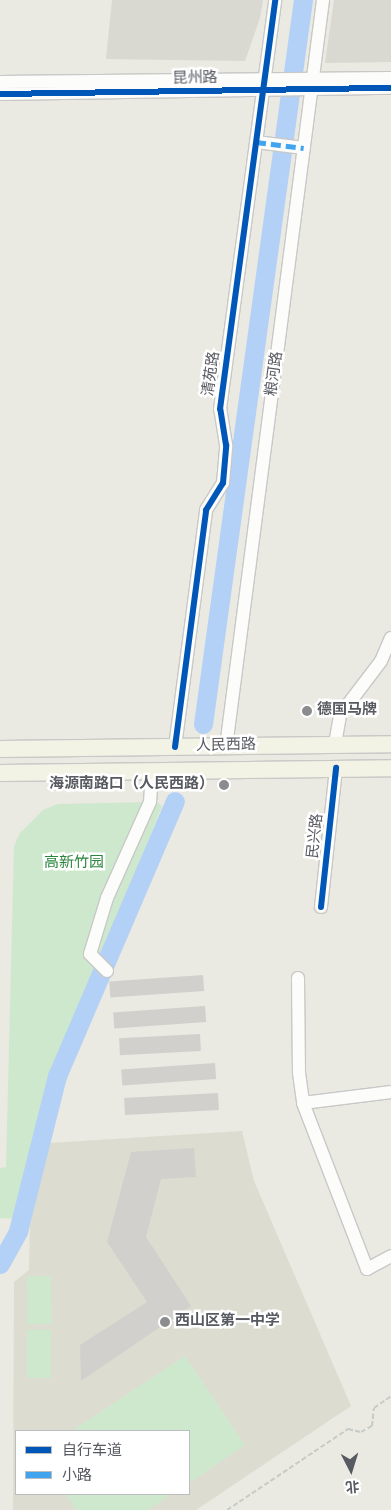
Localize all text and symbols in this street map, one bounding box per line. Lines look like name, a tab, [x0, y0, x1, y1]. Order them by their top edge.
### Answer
street label: 昆州路	[172, 70, 218, 88]
street label: 清苑路	[200, 350, 224, 398]
street label: 粮河路	[263, 350, 287, 398]
place label: 德国马牌	[317, 702, 377, 720]
marker: 德国马牌	[301, 705, 313, 717]
street label: 人民西路	[196, 736, 256, 756]
place label: 海源南路口（人民西路）	[49, 776, 214, 794]
marker: 海源南路口（人民西路）	[218, 779, 230, 791]
street label: 民兴路	[305, 813, 327, 859]
park label: 高新竹园	[44, 855, 104, 873]
place label: 西山区第一中学	[175, 1313, 280, 1331]
marker: 西山区第一中学	[159, 1316, 171, 1328]
legend	[15, 1430, 190, 1495]
text: 自行车道	[62, 1442, 122, 1461]
north arrow	[326, 1445, 376, 1495]
text: 小路	[62, 1467, 92, 1486]
text: 北	[345, 1476, 360, 1495]

